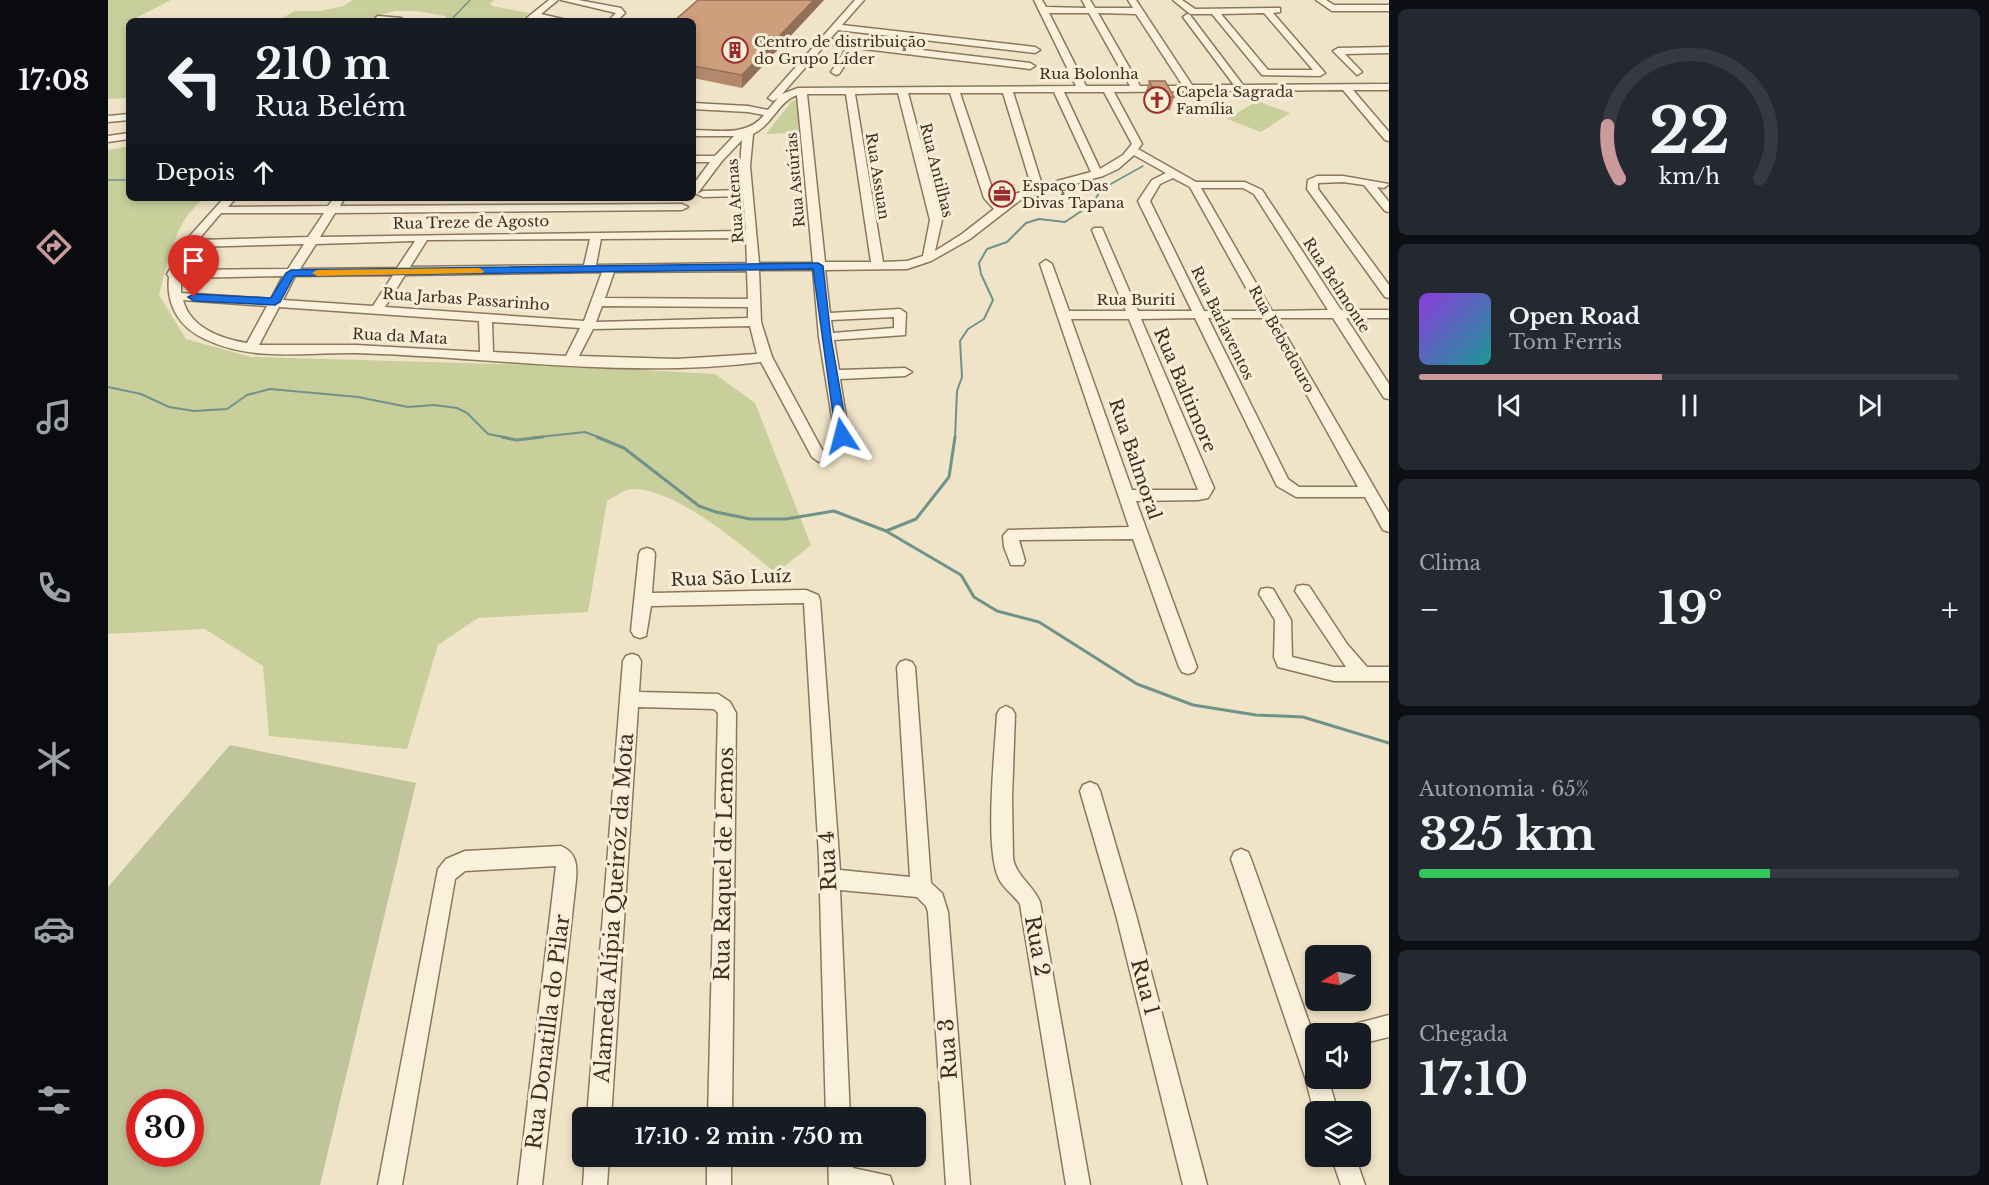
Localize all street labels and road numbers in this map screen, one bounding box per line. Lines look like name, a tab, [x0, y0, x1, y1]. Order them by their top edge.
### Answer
street label: Rua Bolonha	[1039, 64, 1139, 83]
street label: Rua Antilhas	[916, 121, 958, 219]
street label: Rua Assuan	[862, 131, 894, 221]
street label: Rua Astúrias	[781, 132, 809, 228]
street label: Rua Atenas	[723, 158, 747, 244]
street label: Rua Treze de Agosto	[393, 211, 550, 233]
street label: Rua Belmonte	[1299, 234, 1375, 336]
street label: Rua Barlaventos	[1187, 263, 1259, 383]
street label: Rua Bebedouro	[1245, 282, 1319, 396]
street label: Rua Jarbas Passarinho	[382, 284, 550, 314]
street label: Rua Buriti	[1097, 290, 1175, 309]
street label: Rua da Mata	[352, 324, 449, 348]
street label: Rua Baltimore	[1149, 324, 1221, 456]
street label: Rua Balmoral	[1104, 396, 1166, 522]
street label: Rua São Luíz	[670, 565, 792, 591]
street label: Alameda Alípia Queiróz da Mota	[589, 732, 639, 1085]
street label: Rua Raquel de Lemos	[709, 747, 739, 981]
street label: Rua 4	[813, 830, 843, 892]
street label: Rua Donatilla do Pilar	[521, 913, 575, 1151]
street label: Rua 2	[1019, 914, 1055, 978]
street label: Rua 1	[1125, 956, 1165, 1018]
street label: Rua 3	[933, 1018, 963, 1080]

